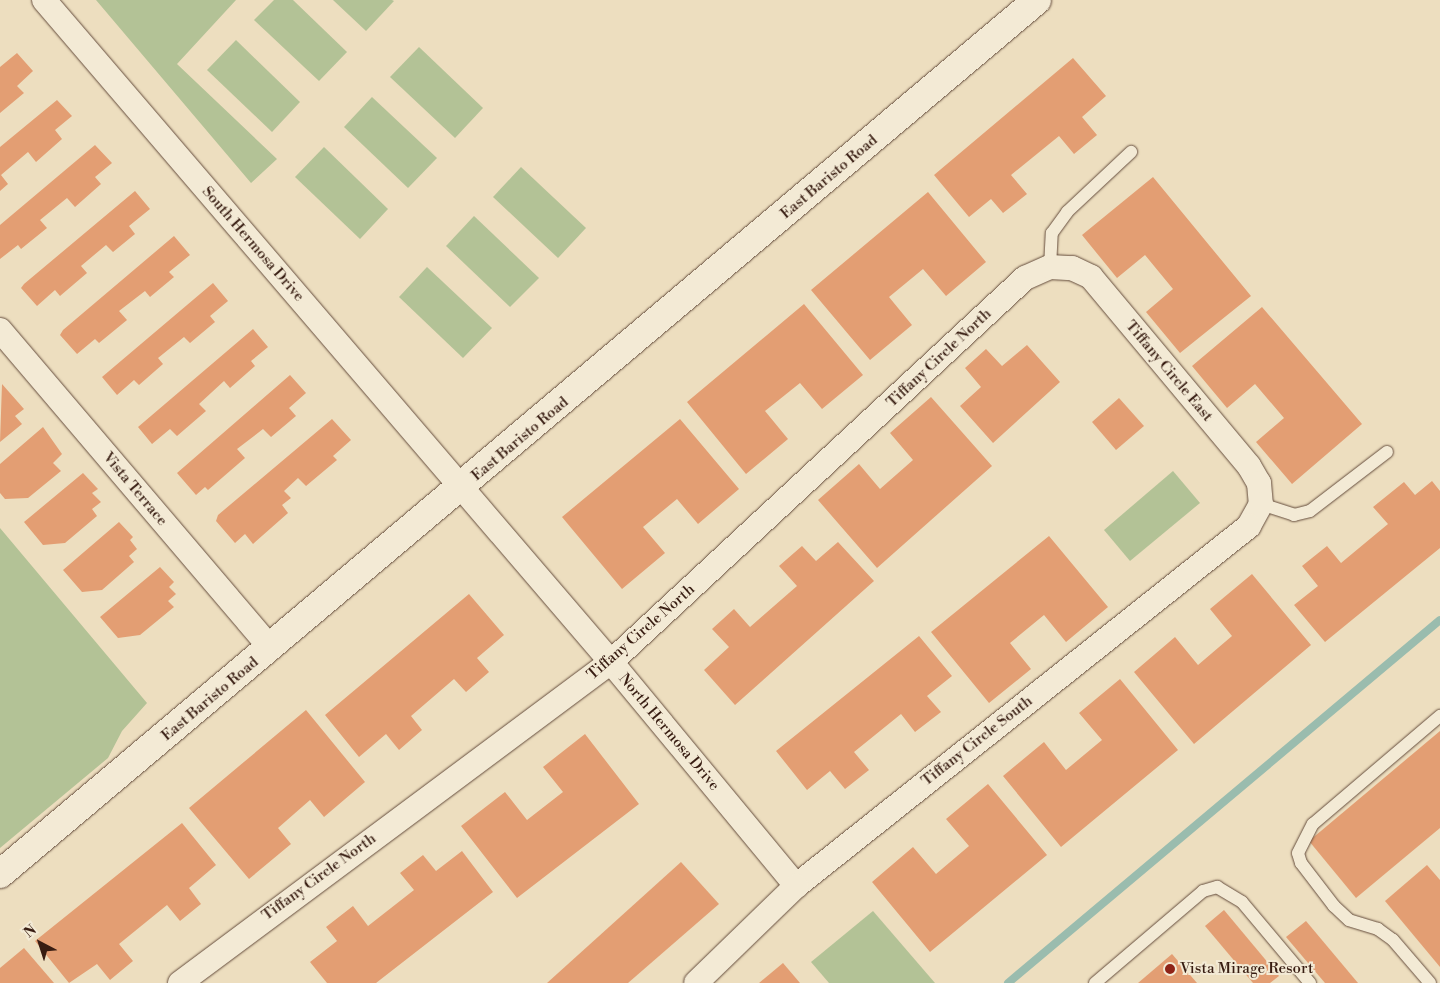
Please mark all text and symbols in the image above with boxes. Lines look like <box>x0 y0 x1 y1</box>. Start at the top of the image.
street label: East Baristo Road <box>777 131 881 223</box>
street label: South Hermosa Drive <box>198 183 308 305</box>
street label: Tiffany Circle North <box>883 305 995 411</box>
street label: Tiffany Circle East <box>1122 317 1216 425</box>
street label: East Baristo Road <box>468 393 572 485</box>
street label: Vista Terrace <box>99 449 171 529</box>
street label: Tiffany Circle North <box>583 580 699 684</box>
street label: East Baristo Road <box>158 653 262 745</box>
street label: North Hermosa Drive <box>615 670 723 794</box>
street label: Tiffany Circle South <box>918 692 1036 790</box>
street label: Tiffany Circle North <box>258 830 380 924</box>
north arrow <box>15 918 65 968</box>
text: N <box>20 921 40 942</box>
place label: Vista Mirage Resort <box>1180 960 1313 978</box>
marker: Vista Mirage Resort <box>1164 963 1176 975</box>

